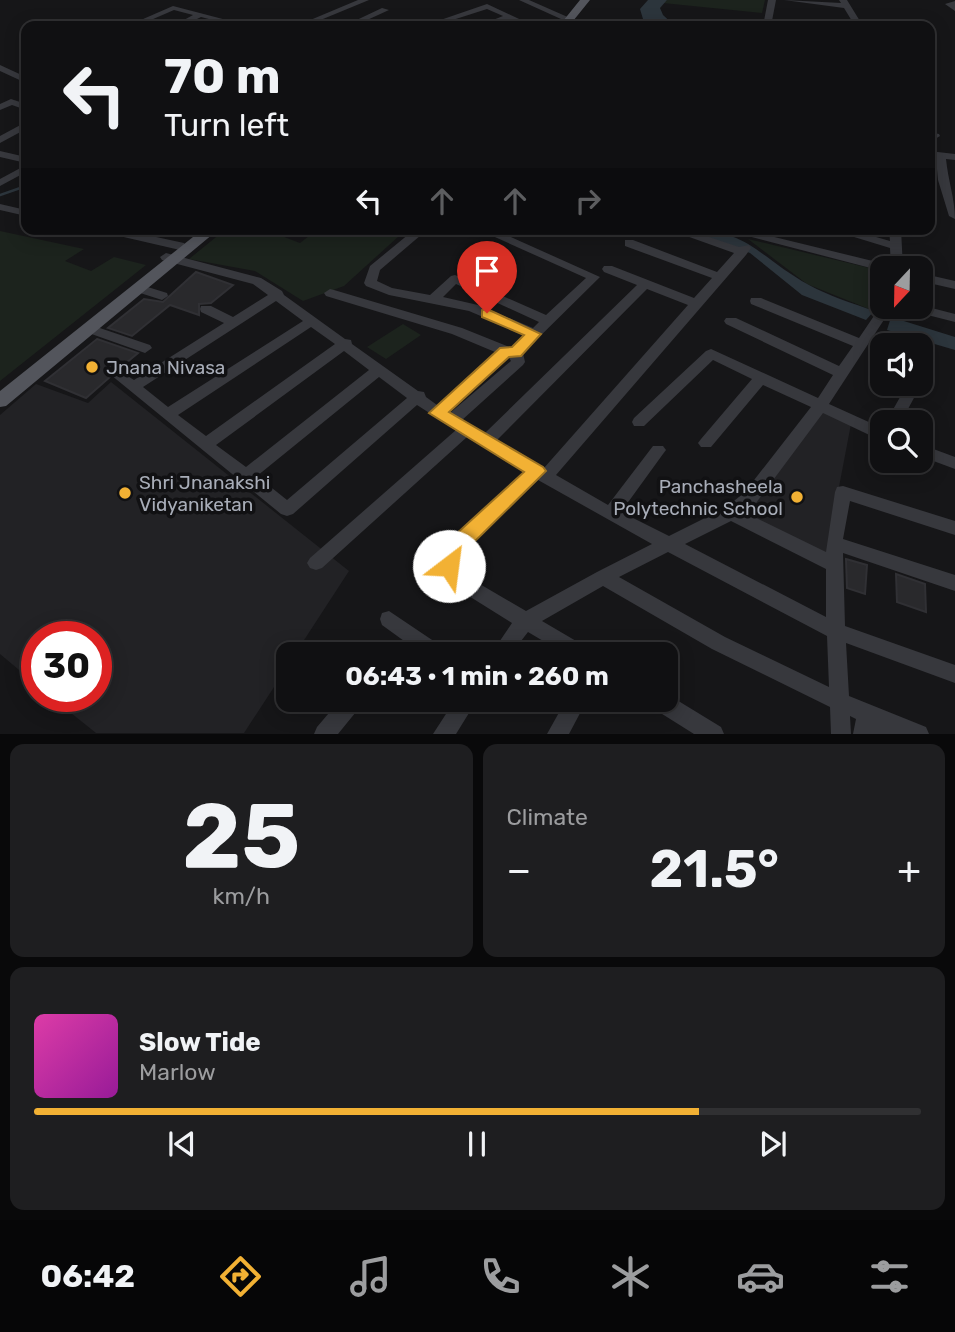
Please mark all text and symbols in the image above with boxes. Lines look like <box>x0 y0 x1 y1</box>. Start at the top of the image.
text: 70 m <box>164 47 281 105</box>
icon: left <box>49 49 140 140</box>
text: Turn left <box>164 106 289 144</box>
icon: left <box>350 182 388 220</box>
icon: ahead <box>423 182 461 220</box>
icon: ahead <box>496 182 534 220</box>
icon: right <box>569 182 607 220</box>
pin <box>457 241 517 313</box>
icon: arrive <box>468 252 506 290</box>
north arrow <box>870 256 933 318</box>
map controls <box>870 256 933 473</box>
button: sound <box>870 333 933 396</box>
place label: Jnana Nivasa <box>106 356 225 379</box>
marker: Jnana Nivasa <box>84 359 100 375</box>
button: search <box>870 410 933 473</box>
place label: Shri Jnanakshi Vidyaniketan <box>139 471 270 516</box>
place label: Panchasheela Polytechnic School <box>613 475 783 520</box>
marker: Shri Jnanakshi Vidyaniketan <box>117 485 133 501</box>
marker: Panchasheela Polytechnic School <box>789 489 805 505</box>
position arrow <box>412 529 486 603</box>
speed limit sign: 30 <box>21 621 112 712</box>
text: 06:43 · 1 min · 260 m <box>345 661 609 692</box>
text: 25 <box>182 782 300 890</box>
text: Climate <box>507 803 588 831</box>
text: 21.5° <box>650 838 779 900</box>
text: − <box>507 847 531 893</box>
text: + <box>897 847 921 893</box>
text: km/h <box>213 882 270 910</box>
text: Slow Tide <box>139 1027 261 1058</box>
text: Marlow <box>139 1058 216 1086</box>
icon: previous <box>163 1125 201 1163</box>
icon: pause <box>458 1125 496 1163</box>
icon: next <box>754 1125 792 1163</box>
icon: directions <box>216 1252 265 1301</box>
icon: music <box>346 1252 395 1301</box>
icon: phone <box>476 1252 525 1301</box>
icon: climate <box>606 1252 655 1301</box>
icon: car <box>736 1252 785 1301</box>
icon: filters <box>865 1252 914 1301</box>
text: 06:42 <box>40 1257 135 1295</box>

